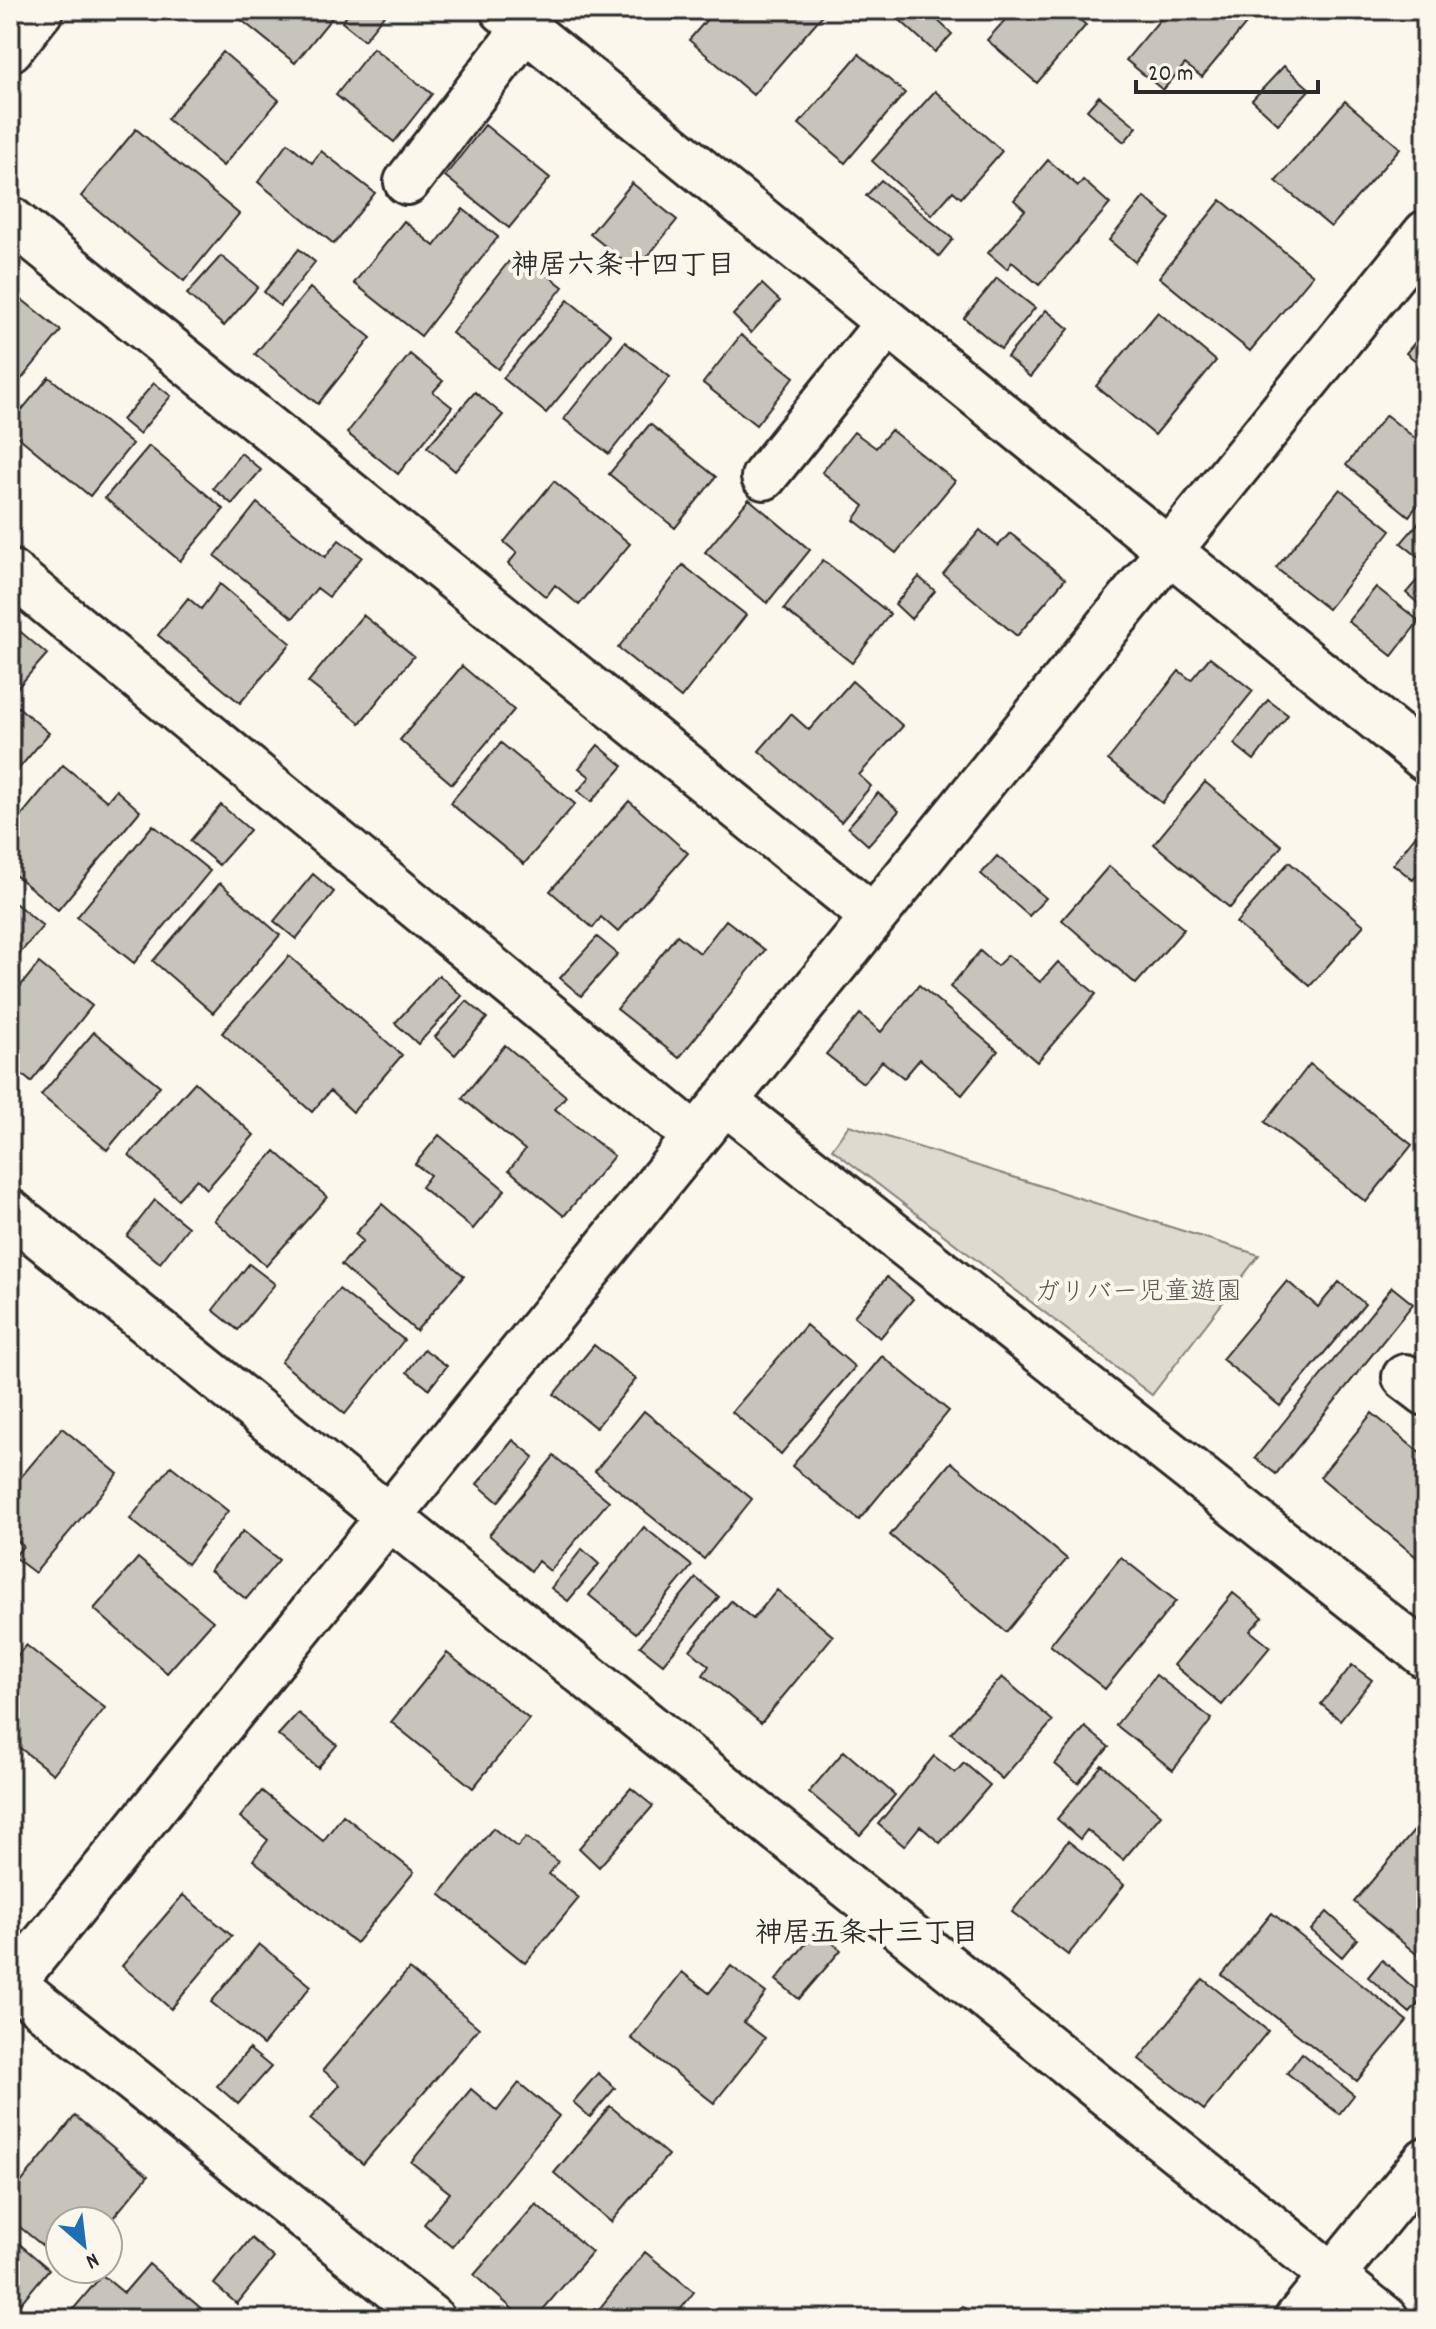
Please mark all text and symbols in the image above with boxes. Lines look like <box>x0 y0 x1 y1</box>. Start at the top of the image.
scale bar <box>1136 44 1318 94</box>
text: 20 m <box>1148 58 1194 92</box>
district label: 神居六条十四丁目 <box>511 248 735 288</box>
park label: ガリバー児童遊園 <box>1034 1275 1242 1312</box>
district label: 神居五条十三丁目 <box>755 1916 979 1956</box>
north arrow <box>44 2205 124 2285</box>
text: N <box>80 2243 104 2276</box>

